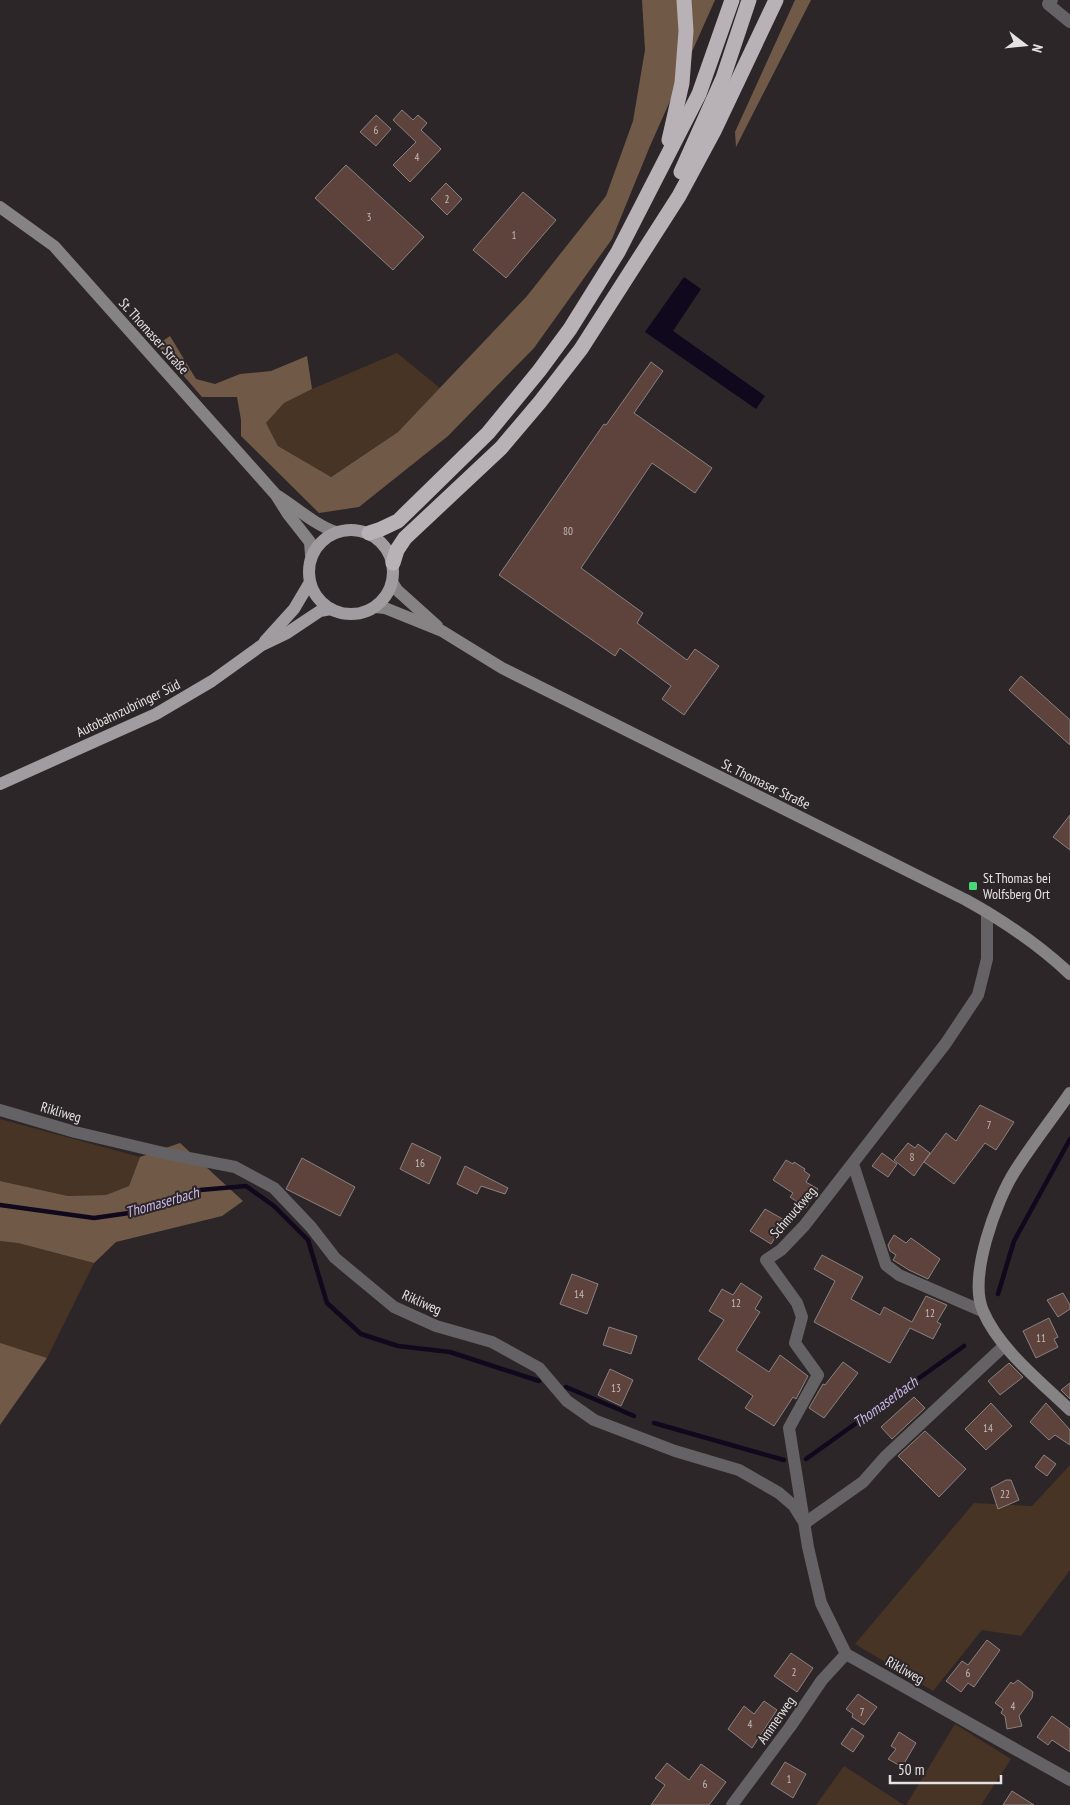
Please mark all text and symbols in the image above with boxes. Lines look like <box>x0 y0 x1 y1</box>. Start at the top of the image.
north arrow <box>1000 20 1050 70</box>
text: N <box>1028 42 1047 55</box>
house number: 6 <box>374 123 379 137</box>
house number: 4 <box>415 150 420 164</box>
house number: 2 <box>445 192 450 206</box>
house number: 3 <box>367 210 372 224</box>
house number: 1 <box>512 228 517 242</box>
street label: St. Thomaser Straße <box>115 294 193 378</box>
house number: 80 <box>563 524 573 538</box>
street label: Autobahnzubringer Süd <box>73 675 183 741</box>
street label: St. Thomaser Straße <box>719 755 813 813</box>
place label: St.Thomas bei Wolfsberg Ort <box>983 869 1051 903</box>
marker: St.Thomas bei Wolfsberg Ort <box>967 880 979 892</box>
street label: Rikliweg <box>39 1098 83 1126</box>
house number: 7 <box>987 1118 992 1132</box>
house number: 8 <box>910 1150 915 1164</box>
house number: 16 <box>415 1156 425 1170</box>
water label: Thomaserbach <box>123 1182 202 1222</box>
street label: Schmuckweg <box>766 1182 820 1242</box>
street label: Rikliweg <box>399 1285 445 1319</box>
house number: 14 <box>574 1287 584 1301</box>
house number: 12 <box>731 1296 741 1310</box>
house number: 12 <box>925 1306 935 1320</box>
house number: 11 <box>1036 1331 1046 1345</box>
water label: Thomaserbach <box>849 1371 922 1432</box>
house number: 13 <box>611 1381 621 1395</box>
house number: 14 <box>983 1421 993 1435</box>
house number: 22 <box>1000 1487 1010 1501</box>
street label: Rikliweg <box>883 1652 927 1688</box>
house number: 2 <box>792 1665 797 1679</box>
house number: 6 <box>966 1666 971 1680</box>
street label: Ammerweg <box>753 1693 799 1747</box>
house number: 4 <box>1011 1699 1016 1713</box>
house number: 7 <box>860 1705 865 1719</box>
house number: 4 <box>748 1717 753 1731</box>
scale bar <box>890 1752 1001 1784</box>
text: 50 m <box>898 1760 924 1779</box>
house number: 1 <box>787 1772 792 1786</box>
house number: 6 <box>703 1777 708 1791</box>

